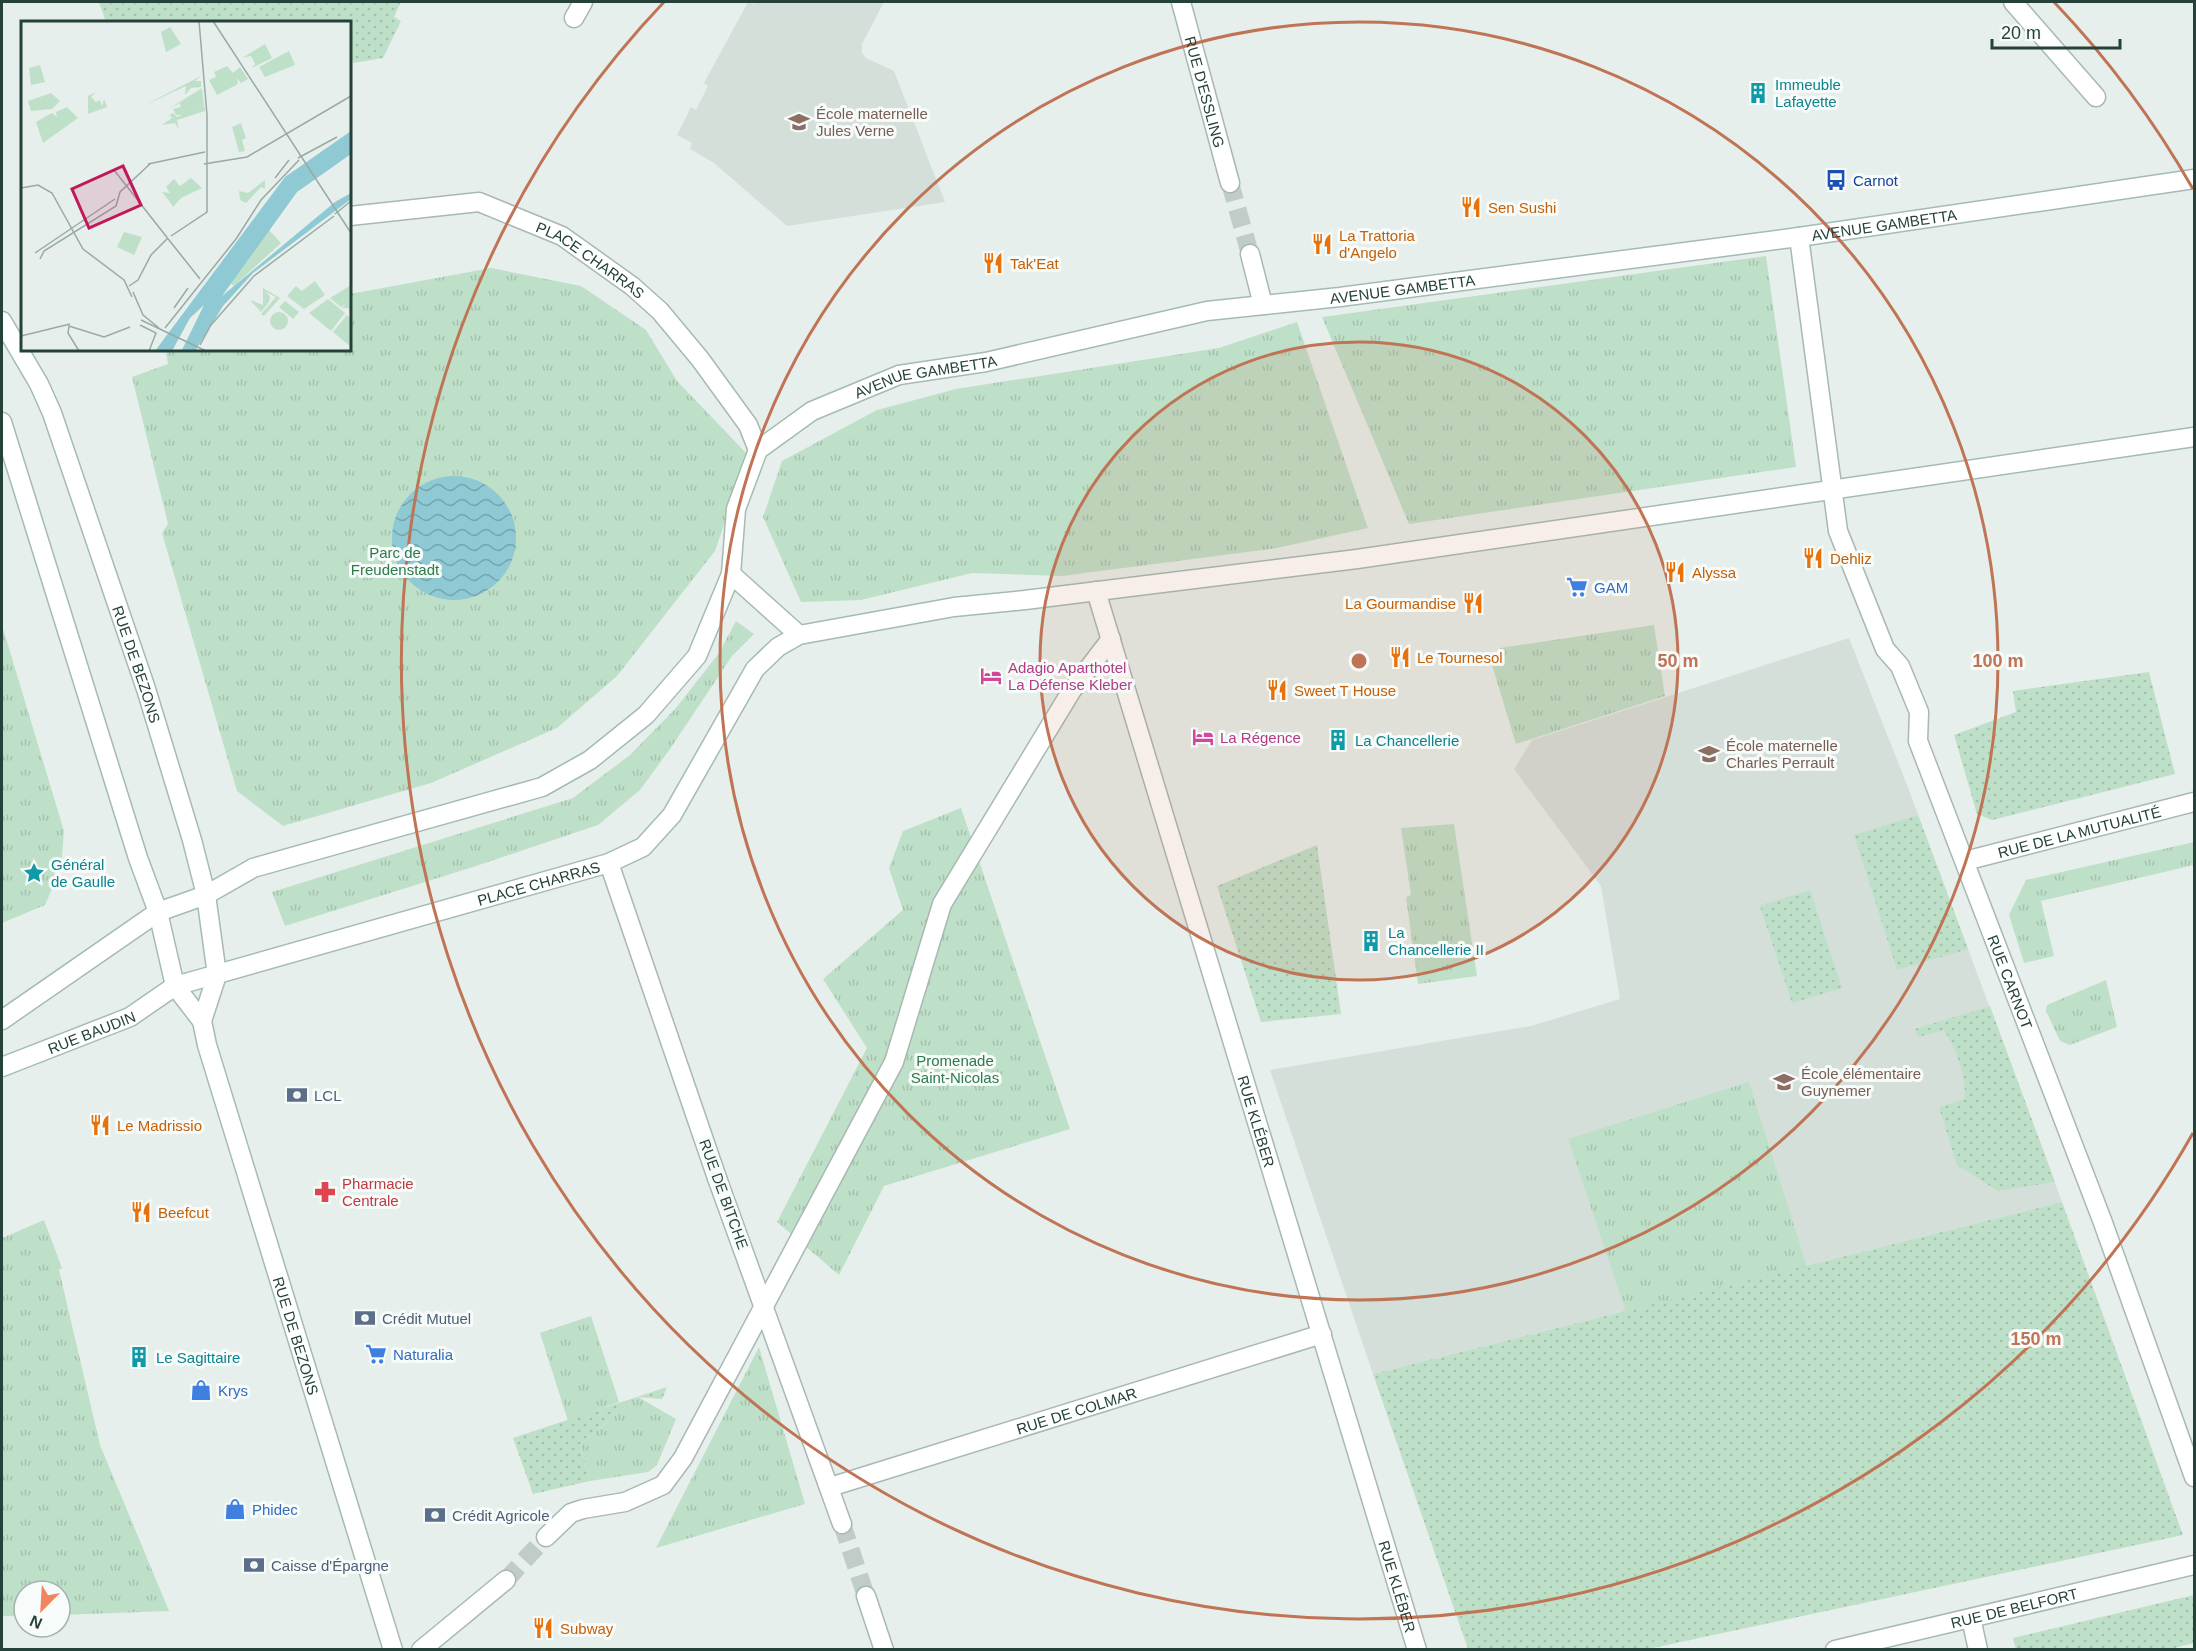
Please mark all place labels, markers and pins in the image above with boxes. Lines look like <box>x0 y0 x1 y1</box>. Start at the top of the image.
place label: Immeuble Lafayette <box>1775 76 1841 110</box>
building icon: Immeuble Lafayette <box>1746 81 1770 105</box>
place label: École maternelle Jules Verne <box>816 105 928 139</box>
school or university icon: École maternelle Jules Verne <box>787 110 811 134</box>
bus stop icon: Carnot <box>1824 168 1848 192</box>
place label: Carnot <box>1853 172 1899 189</box>
restaurant icon: Sen Sushi <box>1459 195 1483 219</box>
place label: Sen Sushi <box>1488 199 1556 216</box>
place label: La Trattoria d'Angelo <box>1339 227 1416 261</box>
restaurant icon: La Trattoria d'Angelo <box>1310 232 1334 256</box>
restaurant icon: Tak'Eat <box>981 251 1005 275</box>
place label: Tak'Eat <box>1010 255 1060 272</box>
restaurant icon: Dehliz <box>1801 546 1825 570</box>
place label: Dehliz <box>1830 550 1872 567</box>
restaurant icon: Alyssa <box>1663 560 1687 584</box>
place label: Alyssa <box>1692 564 1737 581</box>
supermarket icon: GAM <box>1565 575 1589 599</box>
place label: GAM <box>1594 579 1628 596</box>
restaurant icon: La Gourmandise <box>1461 591 1485 615</box>
place label: La Gourmandise <box>1345 595 1456 612</box>
restaurant icon: Le Tournesol <box>1388 645 1412 669</box>
place label: Le Tournesol <box>1417 649 1503 666</box>
centre of rings <box>1349 651 1369 671</box>
place label: Adagio Aparthotel La Défense Kleber <box>1008 659 1132 693</box>
hotel icon: Adagio Aparthotel La Défense Kleber <box>979 664 1003 688</box>
restaurant icon: Sweet T House <box>1265 678 1289 702</box>
place label: Sweet T House <box>1294 682 1396 699</box>
hotel icon: La Régence <box>1191 725 1215 749</box>
building icon: La Chancellerie <box>1326 728 1350 752</box>
place label: La Régence <box>1220 729 1301 746</box>
place label: La Chancellerie <box>1355 732 1459 749</box>
place label: École maternelle Charles Perrault <box>1726 737 1838 771</box>
school or university icon: École maternelle Charles Perrault <box>1697 742 1721 766</box>
place label: Général de Gaulle <box>51 856 115 890</box>
place icon: Général de Gaulle <box>22 861 46 885</box>
place label: La Chancellerie II <box>1388 924 1484 958</box>
building icon: La Chancellerie II <box>1359 929 1383 953</box>
place label: École élémentaire Guynemer <box>1801 1065 1921 1099</box>
school or university icon: École élémentaire Guynemer <box>1772 1070 1796 1094</box>
bank icon: LCL <box>285 1083 309 1107</box>
place label: LCL <box>314 1087 342 1104</box>
restaurant icon: Le Madrissio <box>88 1113 112 1137</box>
place label: Le Madrissio <box>117 1117 202 1134</box>
place label: Pharmacie Centrale <box>342 1175 414 1209</box>
pharmacy icon: Pharmacie Centrale <box>313 1180 337 1204</box>
restaurant icon: Beefcut <box>129 1200 153 1224</box>
place label: Beefcut <box>158 1204 210 1221</box>
bank icon: Crédit Mutuel <box>353 1306 377 1330</box>
place label: Crédit Mutuel <box>382 1310 471 1327</box>
supermarket icon: Naturalia <box>364 1342 388 1366</box>
building icon: Le Sagittaire <box>127 1345 151 1369</box>
place label: Naturalia <box>393 1346 454 1363</box>
place label: Le Sagittaire <box>156 1349 240 1366</box>
shop icon: Krys <box>189 1378 213 1402</box>
place label: Krys <box>218 1382 248 1399</box>
shop icon: Phidec <box>223 1497 247 1521</box>
place label: Phidec <box>252 1501 298 1518</box>
bank icon: Crédit Agricole <box>423 1503 447 1527</box>
place label: Crédit Agricole <box>452 1507 550 1524</box>
bank icon: Caisse d'Épargne <box>242 1553 266 1577</box>
place label: Caisse d'Épargne <box>271 1557 389 1574</box>
restaurant icon: Subway <box>531 1616 555 1640</box>
place label: Subway <box>560 1620 614 1637</box>

